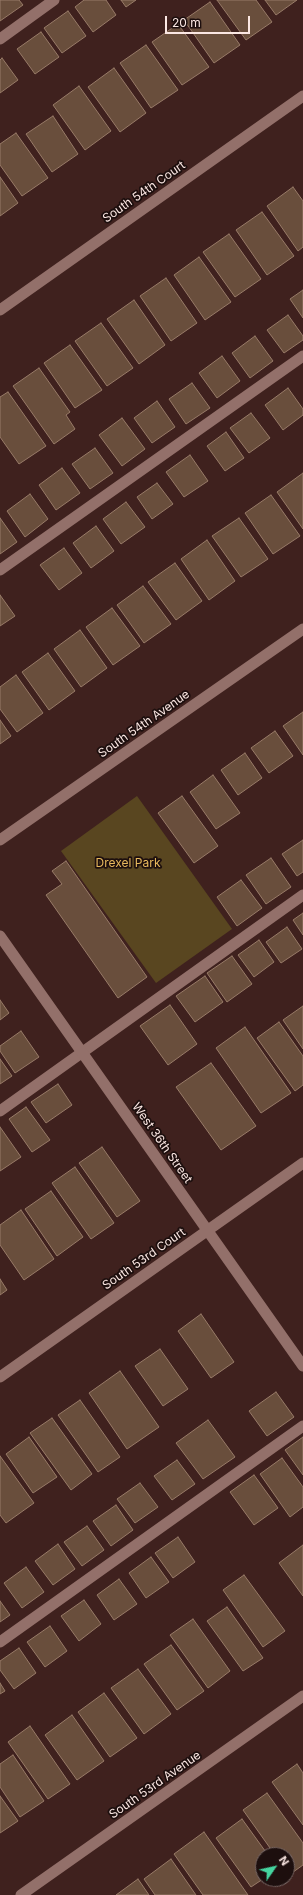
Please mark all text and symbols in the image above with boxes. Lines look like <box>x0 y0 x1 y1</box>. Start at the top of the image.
scale bar <box>167 8 252 34</box>
text: 20 m <box>172 15 201 30</box>
street label: South 54th Court <box>100 158 188 226</box>
street label: South 54th Avenue <box>96 687 192 761</box>
park label: Drexel Park <box>96 856 160 870</box>
street label: West 36th Street <box>129 1100 195 1186</box>
street label: South 53rd Court <box>100 1225 188 1293</box>
street label: South 53rd Avenue <box>107 1748 203 1822</box>
north arrow <box>255 1847 295 1887</box>
text: N <box>276 1853 292 1868</box>

